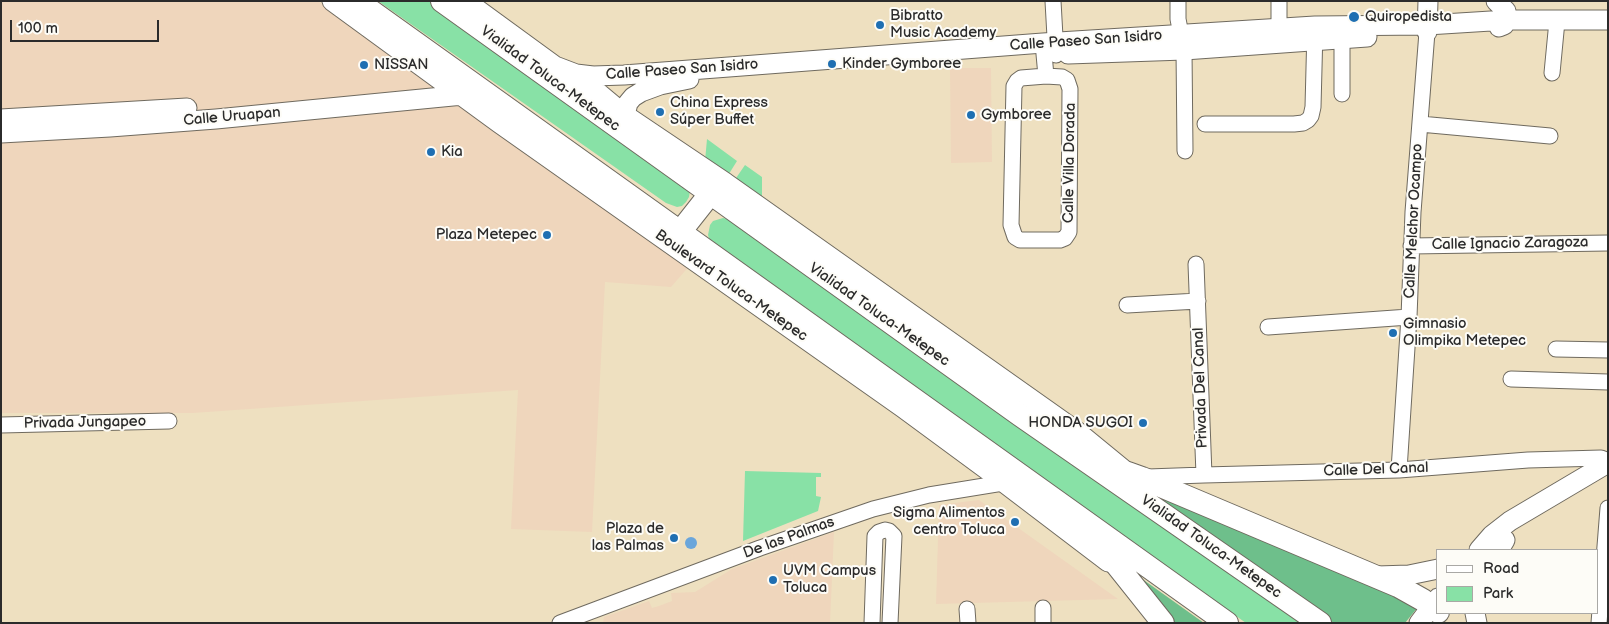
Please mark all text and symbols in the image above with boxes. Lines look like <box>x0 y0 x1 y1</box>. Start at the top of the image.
place label: Bibratto Music Academy <box>890 7 996 42</box>
place label: Quiropedista <box>1365 8 1452 26</box>
scale bar <box>12 10 161 42</box>
marker: Quiropedista <box>1347 10 1361 24</box>
text: 100 m <box>18 19 58 38</box>
marker: Bibratto Music Academy <box>874 19 886 31</box>
street label: Vialidad Toluca-Metepec <box>477 22 623 136</box>
street label: Calle Paseo San Isidro <box>1009 27 1163 55</box>
place label: Kinder Gymboree <box>842 55 961 73</box>
place label: NISSAN <box>374 56 429 74</box>
street label: Calle Paseo San Isidro <box>605 56 759 84</box>
marker: Kinder Gymboree <box>826 58 838 70</box>
marker: NISSAN <box>358 59 370 71</box>
place label: China Express Súper Buffet <box>670 94 768 129</box>
street label: Calle Villa Dorada <box>1060 103 1080 223</box>
street label: Calle Uruapan <box>183 104 281 130</box>
marker: China Express Súper Buffet <box>654 106 666 118</box>
place label: Gymboree <box>981 106 1051 124</box>
marker: Gymboree <box>965 109 977 121</box>
place label: Kia <box>441 143 463 161</box>
street label: Calle Melchor Ocampo <box>1401 143 1427 299</box>
marker: Kia <box>425 146 437 158</box>
place label: Plaza Metepec <box>436 226 537 244</box>
street label: Boulevard Toluca-Metepec <box>651 226 811 346</box>
marker: Plaza Metepec <box>541 229 553 241</box>
street label: Calle Ignacio Zaragoza <box>1431 234 1589 254</box>
street label: Vialidad Toluca-Metepec <box>805 259 953 371</box>
place label: Gimnasio Olimpika Metepec <box>1403 315 1526 350</box>
street label: Privada Del Canal <box>1190 327 1212 449</box>
marker: Gimnasio Olimpika Metepec <box>1387 327 1399 339</box>
street label: Privada Jungapeo <box>24 413 146 433</box>
place label: HONDA SUGOI <box>1028 414 1133 432</box>
marker: HONDA SUGOI <box>1137 417 1149 429</box>
street label: Calle Del Canal <box>1323 459 1429 481</box>
street label: Vialidad Toluca-Metepec <box>1137 491 1285 603</box>
place label: Sigma Alimentos centro Toluca <box>893 504 1005 539</box>
street label: De las Palmas <box>741 513 837 563</box>
marker: Sigma Alimentos centro Toluca <box>1009 516 1021 528</box>
place label: Plaza de las Palmas <box>592 520 664 555</box>
marker: Plaza de las Palmas <box>668 532 680 544</box>
legend <box>1436 549 1599 614</box>
text: Road <box>1483 559 1519 578</box>
place label: UVM Campus Toluca <box>783 562 876 597</box>
marker: UVM Campus Toluca <box>767 574 779 586</box>
text: Park <box>1483 584 1513 603</box>

